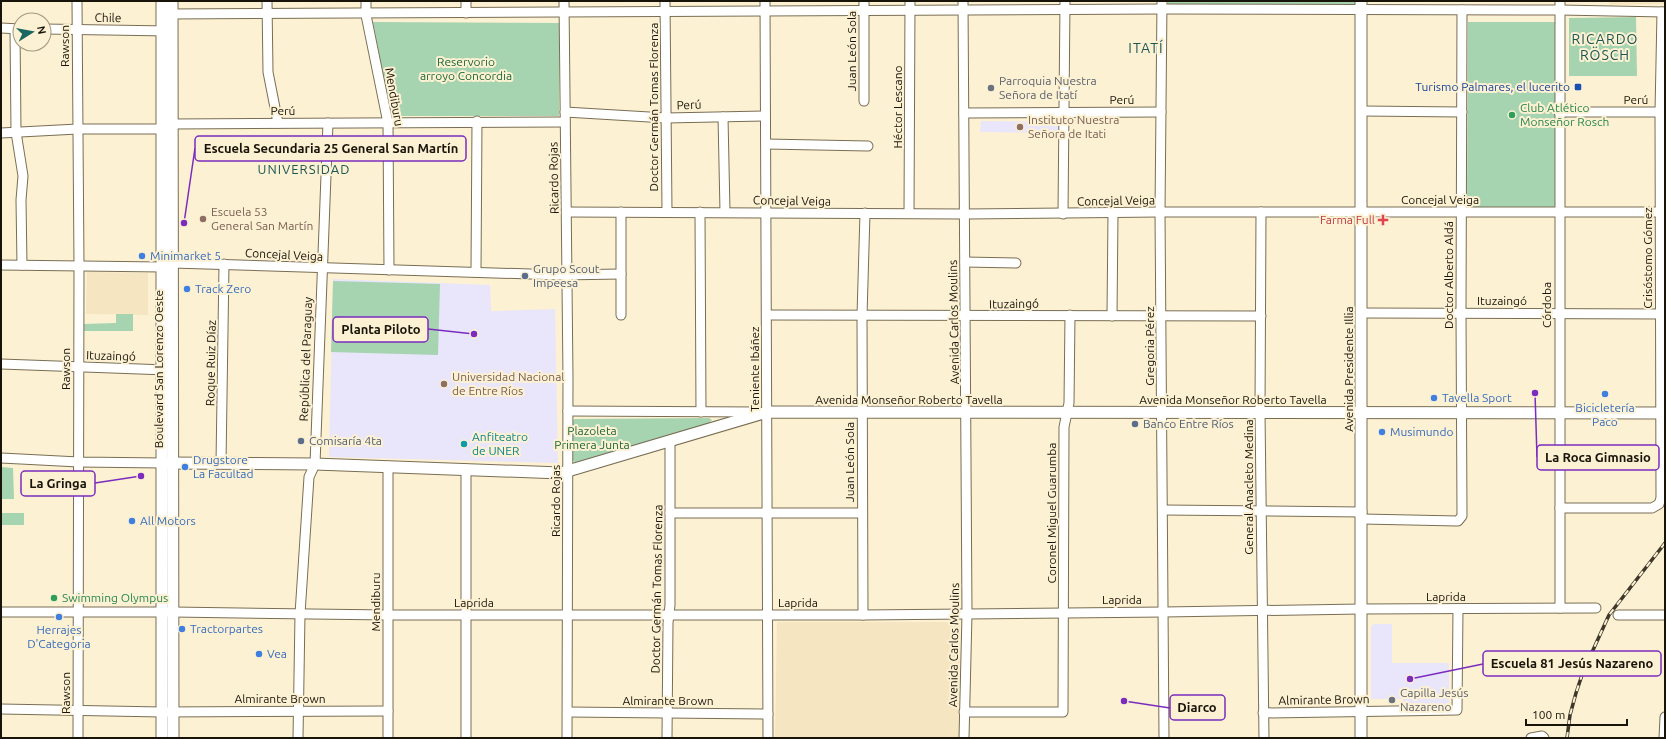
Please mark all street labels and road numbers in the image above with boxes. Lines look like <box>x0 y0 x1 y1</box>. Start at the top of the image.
street label: Chile <box>94 11 122 24</box>
street label: Juan León Sola <box>845 11 858 91</box>
street label: Doctor Germán Tomas Florenza <box>647 22 660 192</box>
street label: Rawson <box>58 25 71 67</box>
street label: Héctor Lescano <box>891 65 904 149</box>
street label: Mendiburu <box>383 67 406 127</box>
street label: Perú <box>1110 93 1134 106</box>
street label: Perú <box>1624 93 1648 106</box>
street label: Perú <box>676 98 702 111</box>
street label: Perú <box>271 104 295 117</box>
street label: Ricardo Rojas <box>546 142 561 214</box>
street label: Concejal Veiga <box>753 193 831 208</box>
street label: Concejal Veiga <box>1077 193 1155 208</box>
street label: Concejal Veiga <box>1401 193 1479 206</box>
street label: Crisóstomo Gómez <box>1641 207 1654 309</box>
street label: Doctor Alberto Aldá <box>1442 221 1455 329</box>
street label: Concejal Veiga <box>245 246 323 263</box>
street label: Avenida Carlos Moulins <box>946 260 961 384</box>
street label: Córdoba <box>1540 282 1553 328</box>
street label: Boulevard San Lorenzo Oeste <box>152 290 165 448</box>
street label: Ituzaingó <box>1477 294 1527 307</box>
street label: República del Paraguay <box>297 296 314 422</box>
street label: Ituzaingó <box>989 297 1039 310</box>
street label: Gregoria Pérez <box>1143 306 1156 386</box>
street label: Avenida Presidente Illia <box>1342 306 1355 432</box>
street label: Roque Ruiz Díaz <box>203 319 218 406</box>
street label: Teniente Ibáñez <box>748 326 761 412</box>
street label: Rawson <box>59 348 72 390</box>
street label: Ituzaingó <box>86 348 136 363</box>
street label: Avenida Monseñor Roberto Tavella <box>815 393 1003 406</box>
street label: Avenida Monseñor Roberto Tavella <box>1139 393 1327 406</box>
street label: General Anacleto Medina <box>1242 419 1255 555</box>
street label: Juan León Sola <box>843 422 856 502</box>
street label: Coronel Miguel Guarumba <box>1045 443 1058 583</box>
street label: Ricardo Rojas <box>549 465 562 537</box>
street label: Doctor Germán Tomas Florenza <box>649 504 664 674</box>
street label: Mendiburu <box>369 572 382 632</box>
street label: Avenida Carlos Moulins <box>946 583 961 707</box>
street label: Laprida <box>1426 590 1466 603</box>
street label: Laprida <box>1102 593 1142 606</box>
street label: Laprida <box>454 596 494 609</box>
street label: Laprida <box>778 596 818 609</box>
street label: Rawson <box>59 672 72 714</box>
street label: Almirante Brown <box>234 692 326 705</box>
street label: Almirante Brown <box>1278 692 1370 707</box>
street label: Almirante Brown <box>622 694 714 707</box>

